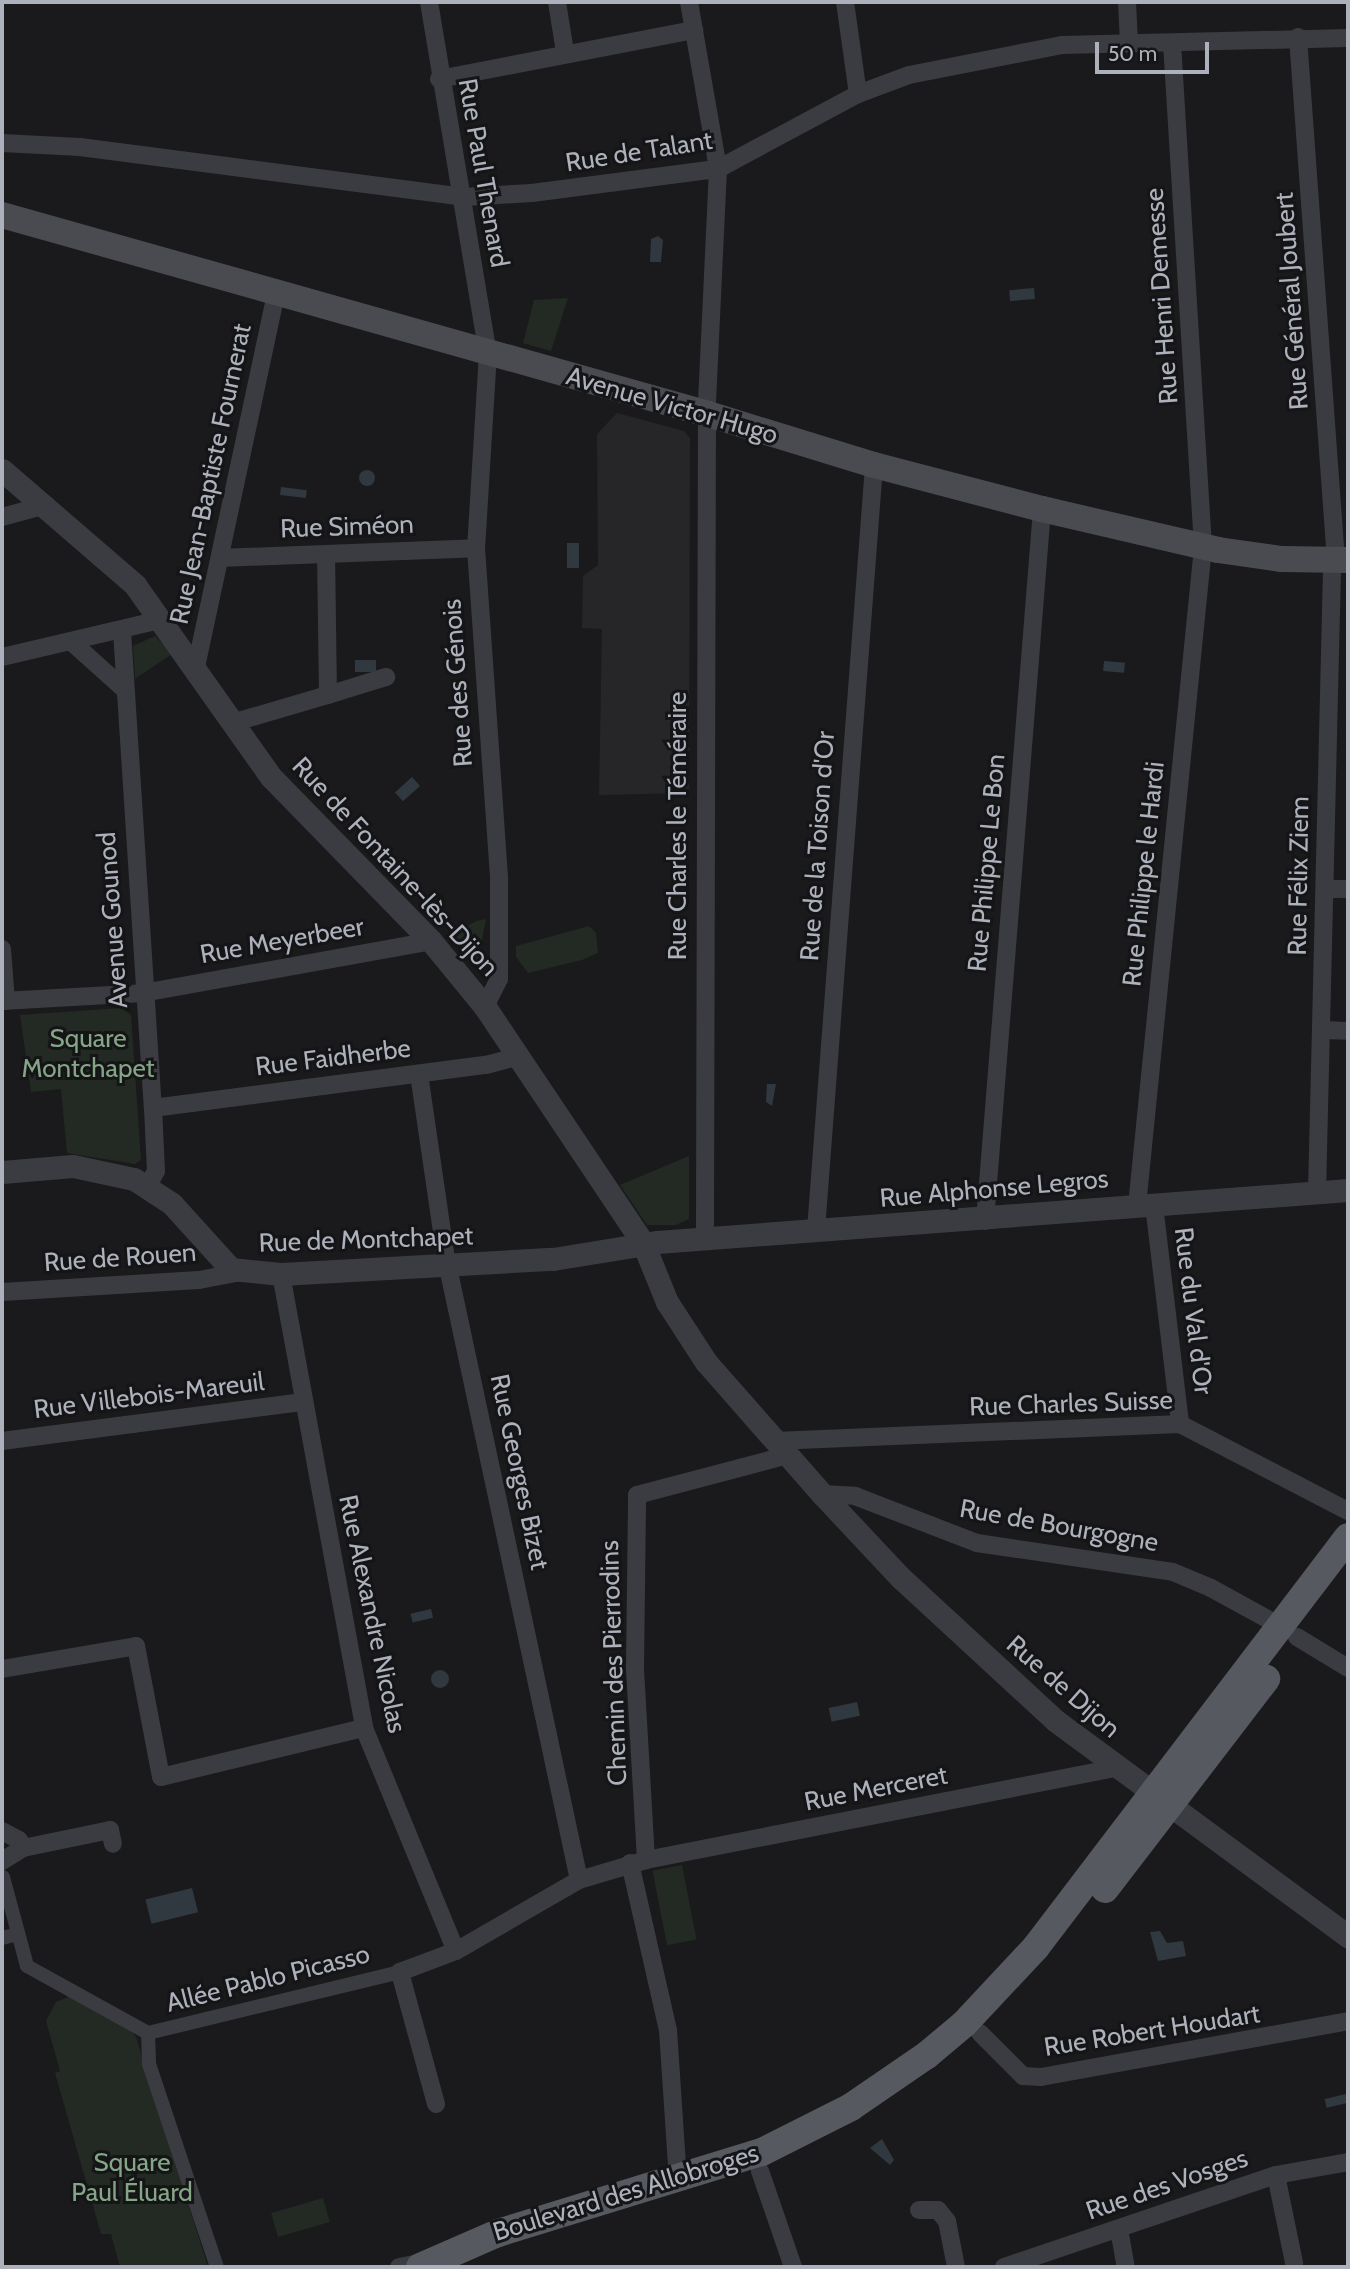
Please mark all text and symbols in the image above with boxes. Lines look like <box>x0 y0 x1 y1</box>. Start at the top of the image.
scale bar <box>1098 28 1212 72</box>
text: 50 m <box>1108 41 1157 66</box>
street label: Rue Paul Thenard <box>451 76 515 270</box>
street label: Rue de Talant <box>563 125 715 179</box>
street label: Rue Henri Demesse <box>1139 187 1185 405</box>
street label: Rue Général Joubert <box>1269 191 1315 411</box>
street label: Rue Jean-Baptiste Fournerat <box>164 321 258 627</box>
street label: Avenue Victor Hugo <box>563 361 781 451</box>
street label: Rue Siméon <box>280 509 414 545</box>
street label: Rue des Génois <box>437 598 479 768</box>
street label: Rue Charles le Téméraire <box>662 692 694 960</box>
street label: Rue de la Toison d'Or <box>794 730 842 962</box>
street label: Rue de Fontaine-lès-Dijon <box>285 751 505 983</box>
street label: Rue Philippe Le Bon <box>962 753 1012 973</box>
street label: Rue Philippe le Hardi <box>1117 760 1171 988</box>
street label: Rue Félix Ziem <box>1282 796 1316 956</box>
street label: Avenue Gounod <box>91 831 135 1009</box>
street label: Rue Meyerbeer <box>198 911 366 971</box>
park label: Square Montchapet <box>21 1023 155 1084</box>
street label: Rue Faidherbe <box>254 1033 412 1083</box>
street label: Rue Alphonse Legros <box>878 1163 1110 1215</box>
street label: Rue de Montchapet <box>258 1221 474 1259</box>
street label: Rue du Val d'Or <box>1167 1226 1219 1396</box>
street label: Rue de Rouen <box>43 1237 197 1279</box>
street label: Rue Villebois-Mareuil <box>32 1366 266 1426</box>
street label: Rue Georges Bizet <box>483 1371 555 1573</box>
street label: Rue Charles Suisse <box>969 1385 1173 1423</box>
street label: Rue Alexandre Nicolas <box>332 1492 412 1736</box>
street label: Rue de Bourgogne <box>957 1493 1161 1559</box>
street label: Chemin des Pierrodins <box>594 1540 634 1786</box>
street label: Rue de Dijon <box>1000 1629 1126 1745</box>
street label: Rue Merceret <box>802 1760 950 1818</box>
street label: Allée Pablo Picasso <box>163 1939 373 2019</box>
street label: Rue Robert Houdart <box>1042 1999 1262 2063</box>
street label: Boulevard des Allobroges <box>489 2138 763 2248</box>
street label: Rue des Vosges <box>1082 2143 1252 2227</box>
park label: Square Paul Éluard <box>71 2147 193 2208</box>

